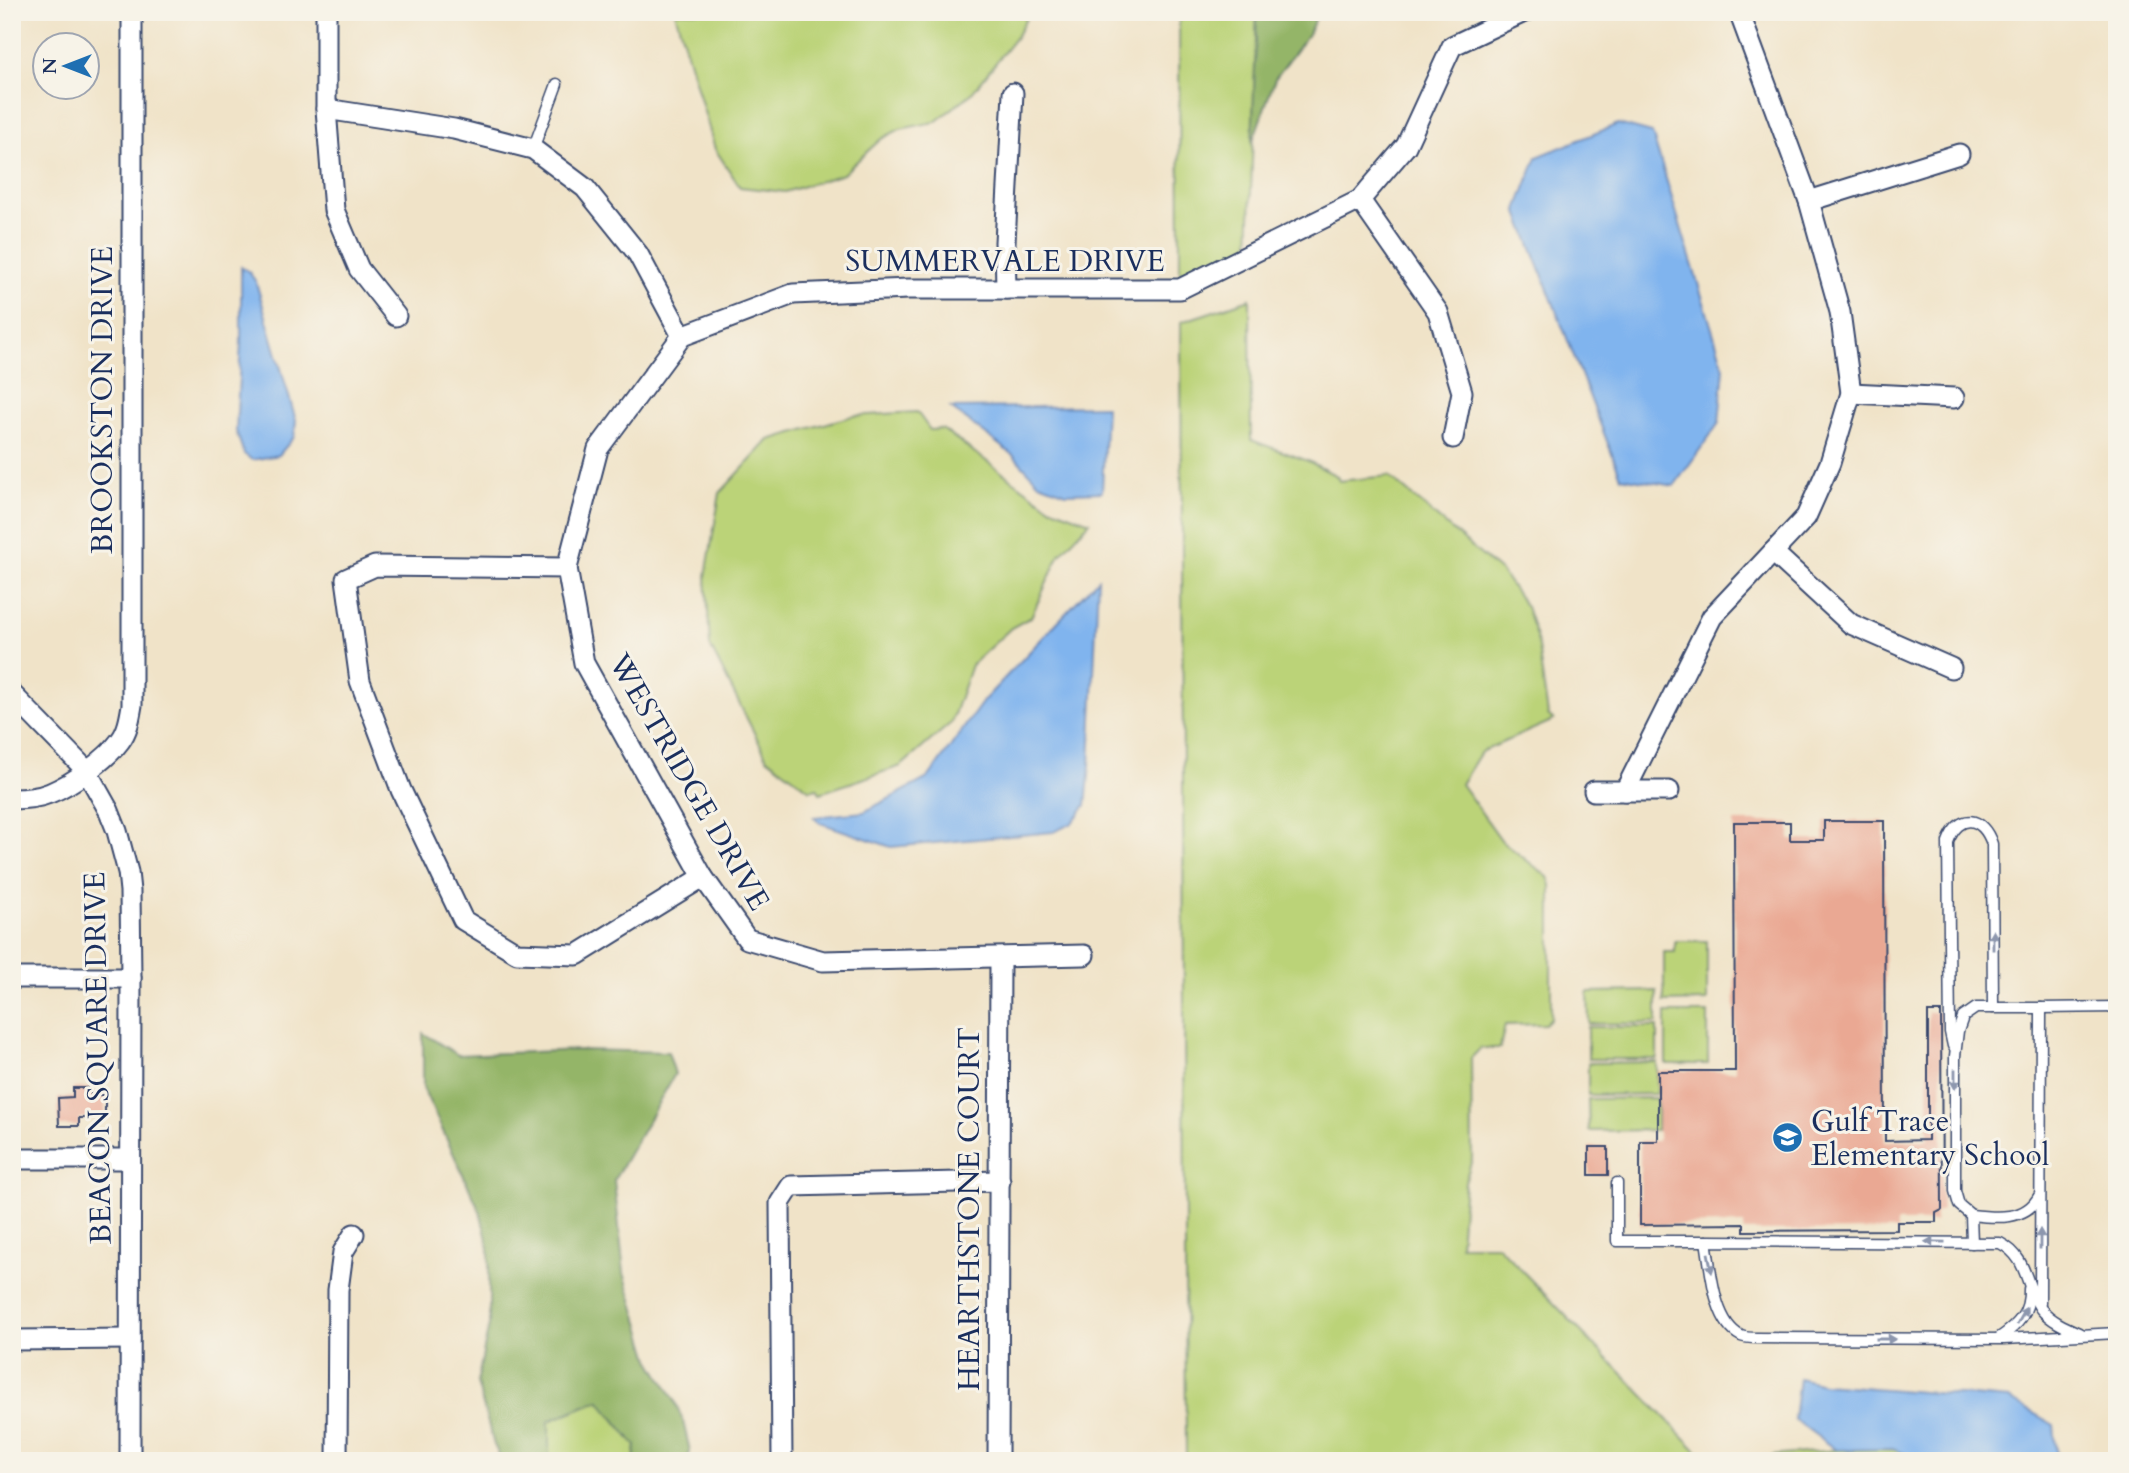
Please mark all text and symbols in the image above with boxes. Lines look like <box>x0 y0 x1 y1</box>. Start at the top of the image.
north arrow <box>32 32 102 102</box>
text: N <box>37 57 63 74</box>
street label: SUMMERVALE DRIVE <box>845 241 1165 282</box>
street label: BROOKSTON DRIVE <box>82 246 123 554</box>
street label: WESTRIDGE DRIVE <box>598 645 779 918</box>
street label: BEACON SQUARE DRIVE <box>74 871 122 1245</box>
one-way arrow <box>1987 929 1999 951</box>
street label: HEARTHSTONE COURT <box>949 1027 990 1391</box>
one-way arrow <box>1949 1069 1961 1091</box>
place label: Gulf Trace Elementary School <box>1811 1101 2050 1176</box>
school or university icon: Gulf Trace Elementary School <box>1771 1121 1805 1155</box>
one-way arrow <box>2034 1227 2046 1249</box>
one-way arrow <box>1924 1236 1946 1248</box>
one-way arrow <box>1705 1252 1716 1274</box>
one-way arrow <box>2016 1307 2028 1326</box>
one-way arrow <box>1875 1333 1897 1345</box>

